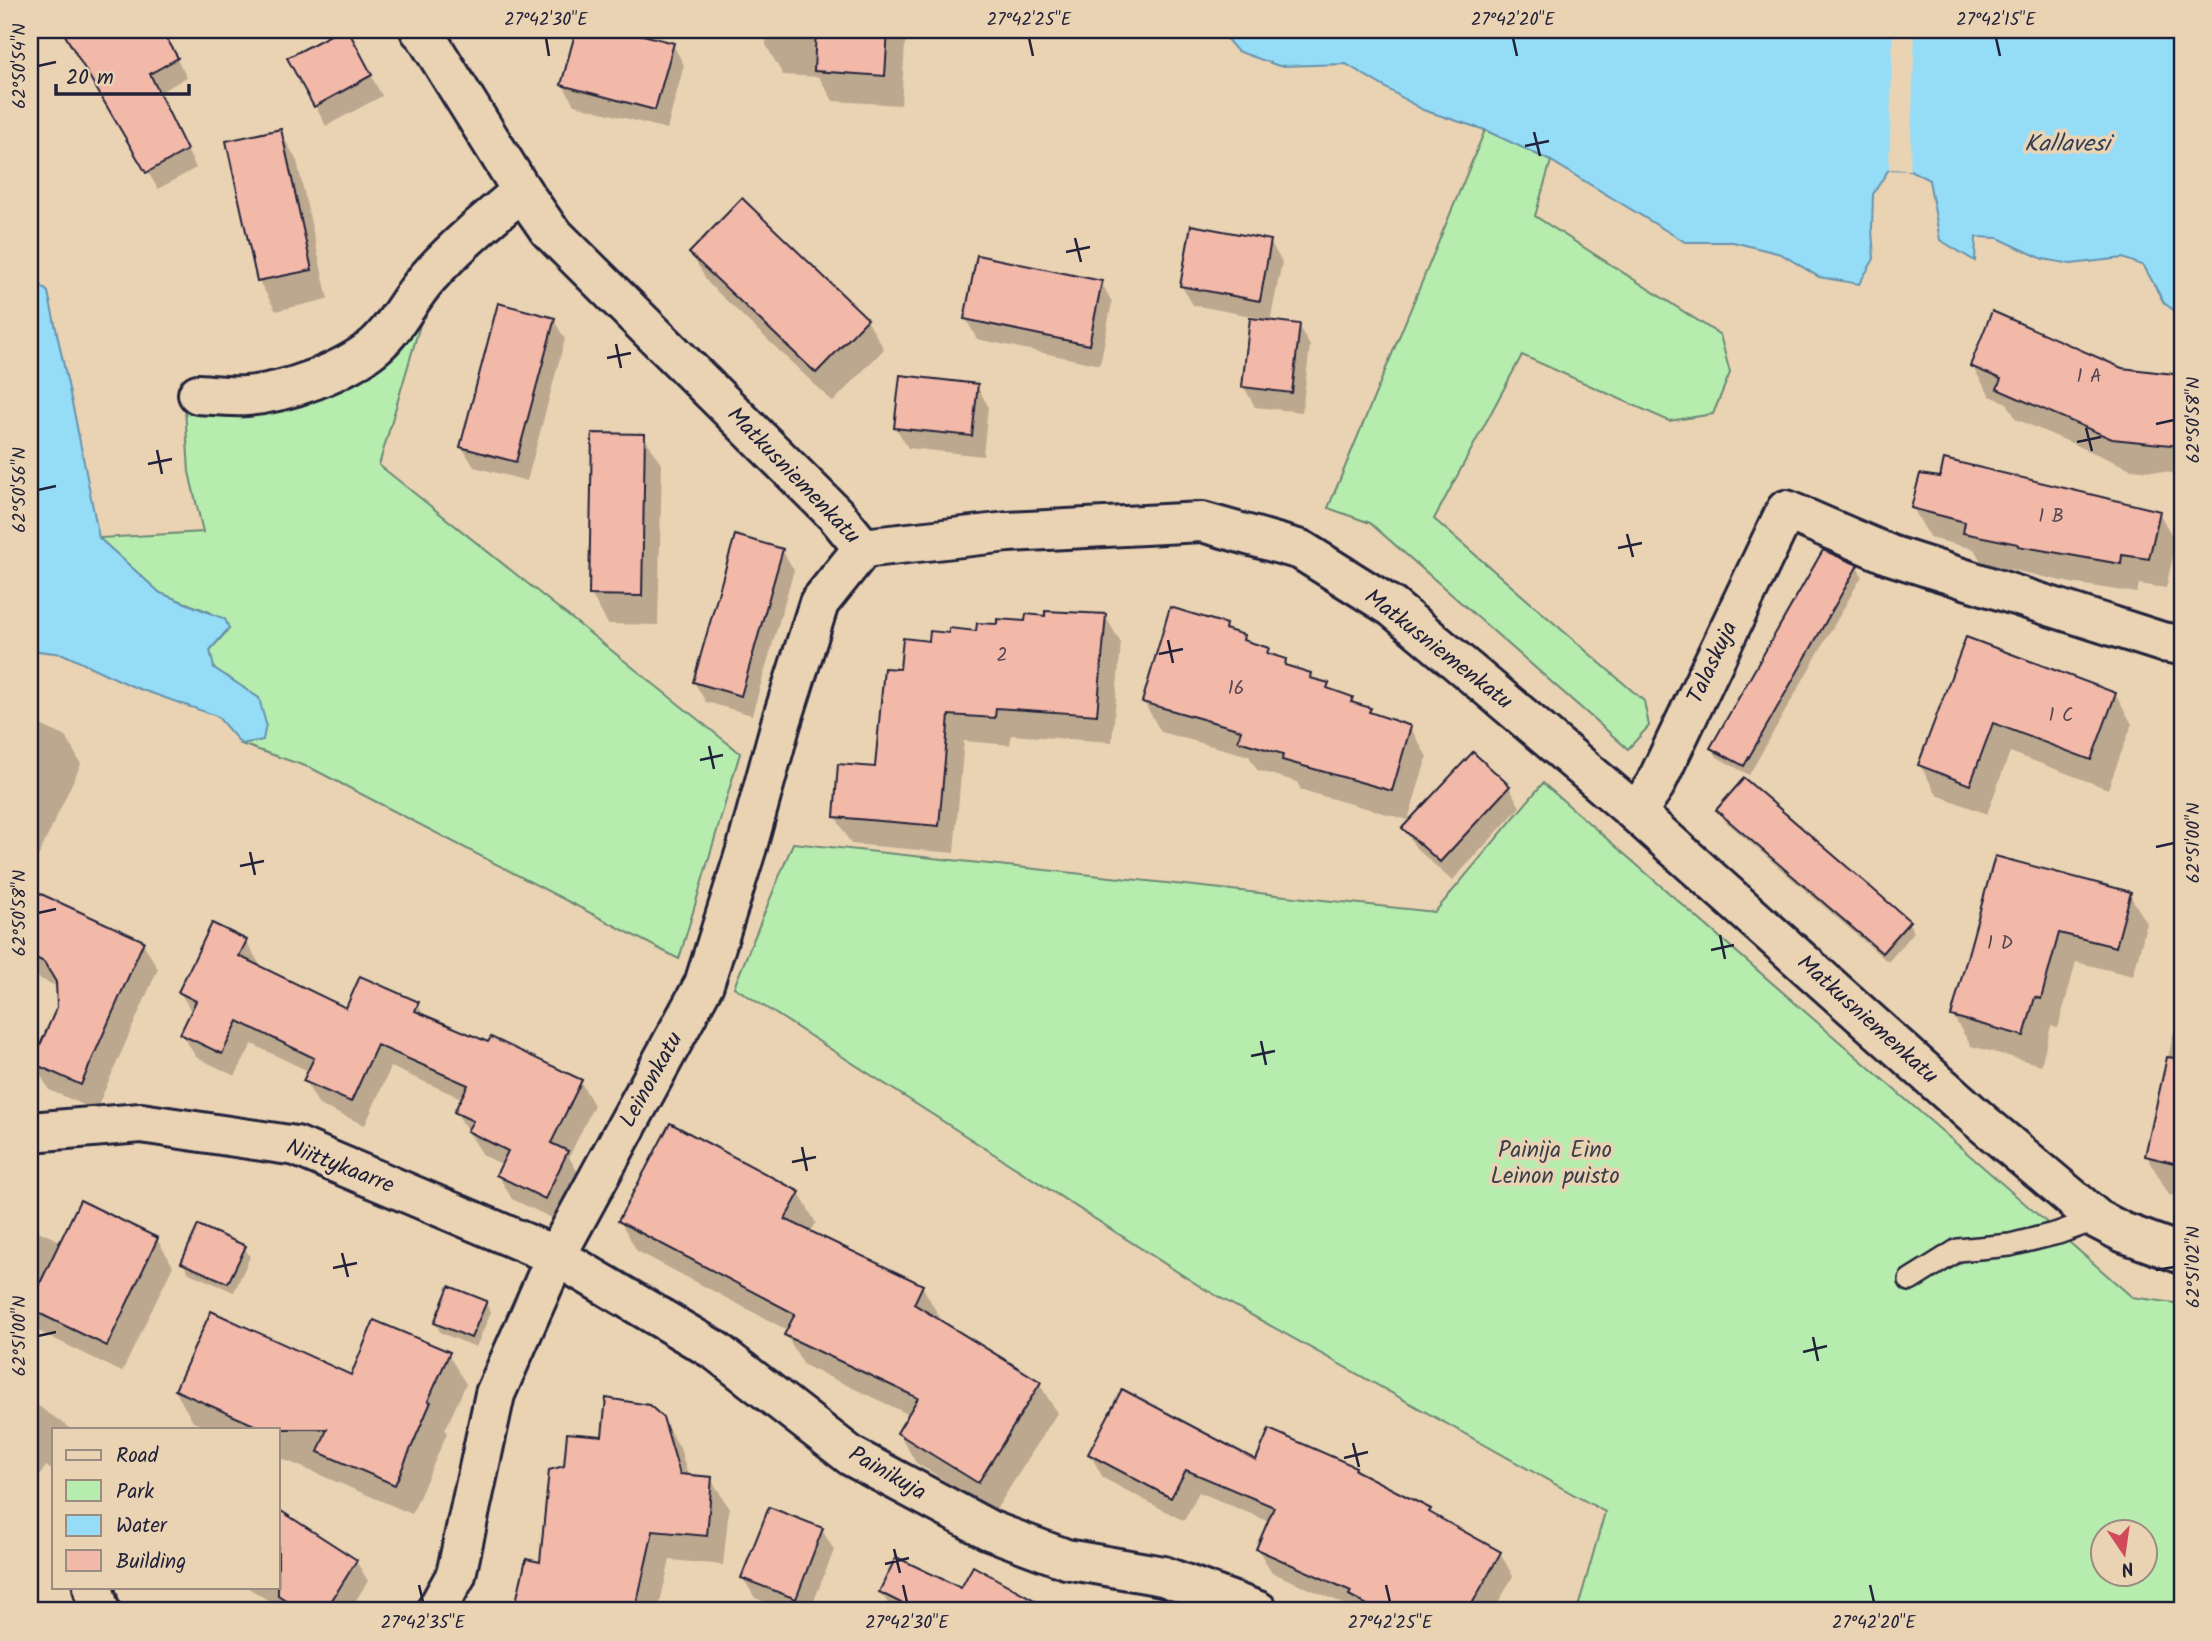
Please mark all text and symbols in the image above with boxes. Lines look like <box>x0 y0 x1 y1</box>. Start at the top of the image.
text: 27°42'30"E <box>504 6 588 35</box>
text: 27°42'25"E <box>987 6 1072 35</box>
text: 27°42'20"E <box>1471 6 1555 35</box>
text: 27°42'15"E <box>1956 6 2036 35</box>
text: 62°50'54"N <box>6 23 35 109</box>
scale bar <box>56 52 189 96</box>
text: 20 m <box>66 62 114 95</box>
water label: Kallavesi <box>2024 125 2115 164</box>
house number: 1 A <box>2076 362 2102 392</box>
text: 62°50'58"N <box>2180 377 2209 463</box>
street label: Matkusniemenkatu <box>718 399 868 553</box>
text: 62°50'56"N <box>6 447 35 533</box>
house number: 1 B <box>2038 502 2064 532</box>
street label: Matkusniemenkatu <box>1356 580 1520 720</box>
street label: Talaskuja <box>1678 616 1748 710</box>
house number: 2 <box>996 641 1008 671</box>
house number: 16 <box>1228 674 1244 704</box>
house number: 1 C <box>2049 701 2073 731</box>
text: 62°51'00"N <box>2180 803 2209 883</box>
text: 62°50'58"N <box>6 870 35 956</box>
house number: 1 D <box>1987 929 2013 959</box>
street label: Matkusniemenkatu <box>1788 946 1946 1094</box>
street label: Leinonkatu <box>611 1025 693 1135</box>
street label: Niittykaarre <box>281 1130 399 1204</box>
park label: Painija Eino Leinon puisto <box>1490 1133 1620 1195</box>
text: 62°51'02"N <box>2180 1226 2209 1308</box>
text: 62°51'00"N <box>6 1296 35 1376</box>
legend <box>52 1428 280 1588</box>
street label: Painikuja <box>841 1437 933 1511</box>
text: Road <box>116 1440 159 1473</box>
text: Park <box>116 1476 154 1509</box>
text: Water <box>116 1510 168 1543</box>
north arrow <box>2090 1518 2160 1588</box>
text: Building <box>116 1546 186 1579</box>
text: N <box>2118 1552 2137 1584</box>
text: 27°42'35"E <box>381 1609 466 1638</box>
text: 27°42'30"E <box>865 1609 949 1638</box>
text: 27°42'25"E <box>1348 1609 1433 1638</box>
text: 27°42'20"E <box>1832 1609 1916 1638</box>

